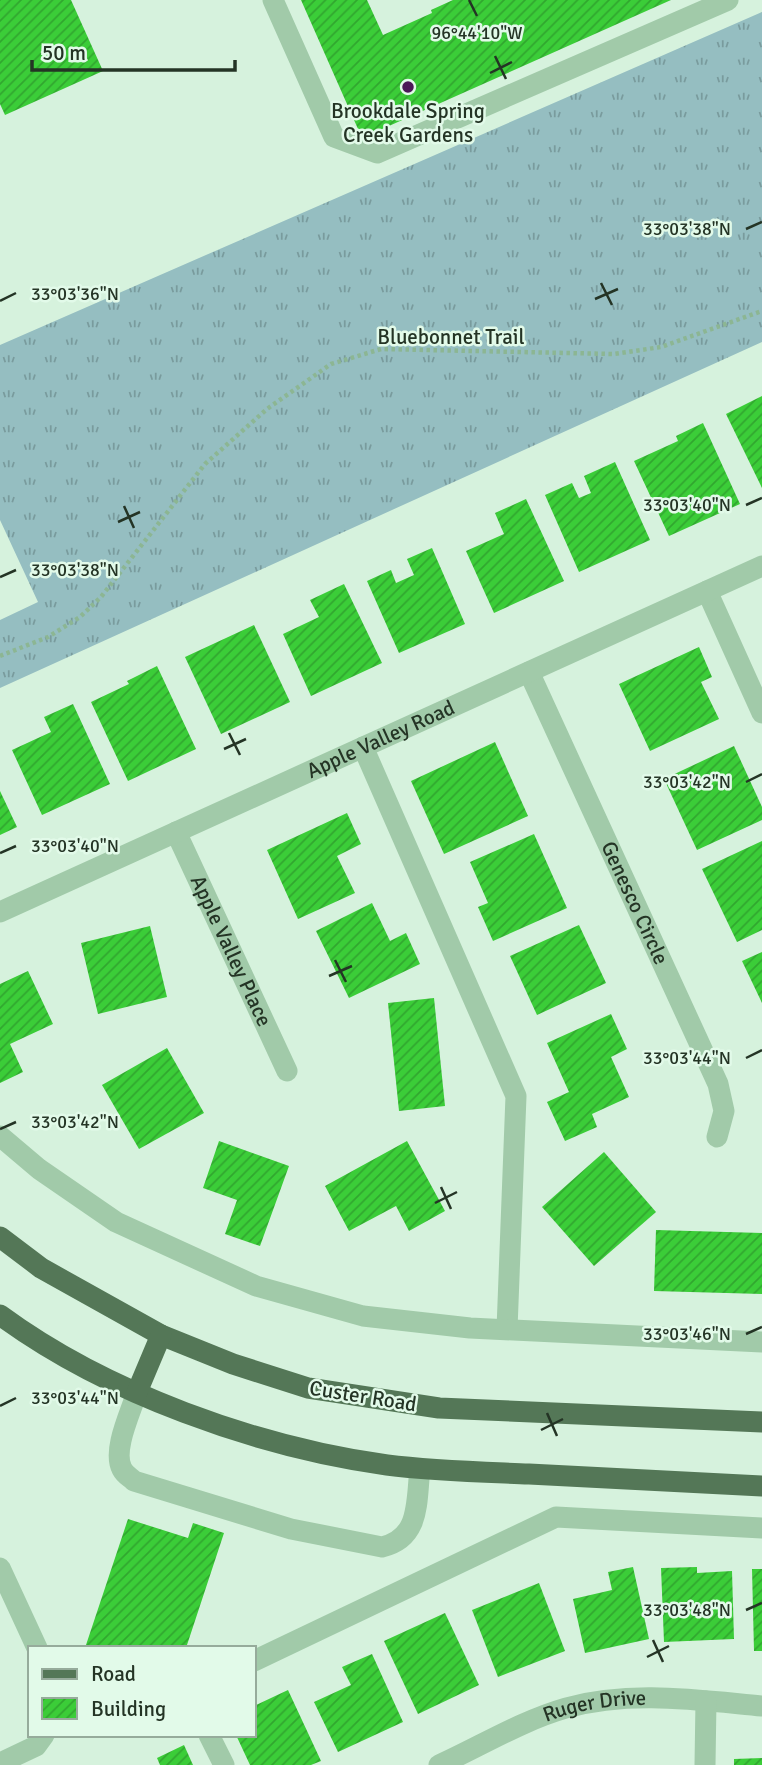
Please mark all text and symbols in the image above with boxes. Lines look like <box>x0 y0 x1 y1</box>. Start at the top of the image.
text: 96°44'10"W <box>432 22 522 44</box>
scale bar <box>32 28 234 72</box>
text: 50 m <box>42 40 86 66</box>
marker: Brookdale Spring Creek Gardens <box>400 79 416 95</box>
place label: Brookdale Spring Creek Gardens <box>331 98 485 148</box>
text: 33°03'38"N <box>643 218 731 240</box>
text: 33°03'36"N <box>31 283 119 305</box>
street label: Bluebonnet Trail <box>377 324 525 350</box>
text: 33°03'40"N <box>643 494 731 516</box>
text: 33°03'38"N <box>31 559 119 581</box>
street label: Apple Valley Road <box>302 694 459 784</box>
text: 33°03'42"N <box>643 771 731 793</box>
text: 33°03'40"N <box>31 835 119 857</box>
street label: Genesco Circle <box>595 837 674 969</box>
street label: Apple Valley Place <box>185 871 277 1031</box>
text: 33°03'44"N <box>643 1047 731 1069</box>
text: 33°03'42"N <box>31 1111 119 1133</box>
text: 33°03'46"N <box>643 1323 731 1345</box>
street label: Custer Road <box>308 1375 418 1417</box>
text: 33°03'44"N <box>31 1387 119 1409</box>
text: 33°03'48"N <box>643 1599 731 1621</box>
legend <box>28 1646 256 1737</box>
text: Road <box>91 1661 136 1687</box>
street label: Ruger Drive <box>539 1685 646 1728</box>
text: Building <box>91 1696 166 1722</box>

